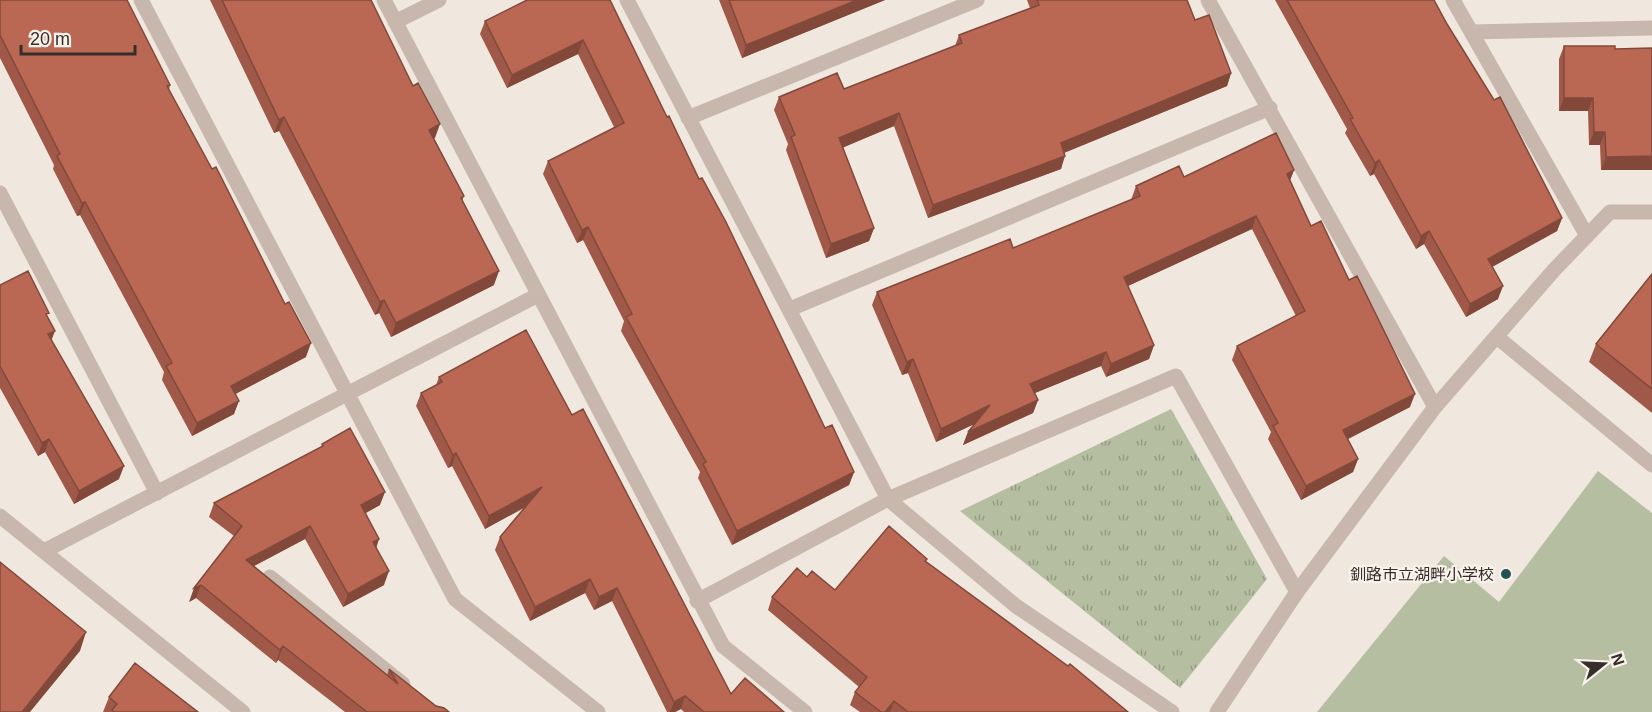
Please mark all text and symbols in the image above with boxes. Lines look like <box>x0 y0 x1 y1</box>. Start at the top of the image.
scale bar <box>21 18 135 56</box>
text: 20 m <box>30 29 70 49</box>
place label: 釧路市立湖畔小学校 <box>1350 566 1494 583</box>
marker: 釧路市立湖畔小学校 <box>1499 567 1513 581</box>
north arrow <box>1574 634 1634 694</box>
text: N <box>1608 651 1628 668</box>

